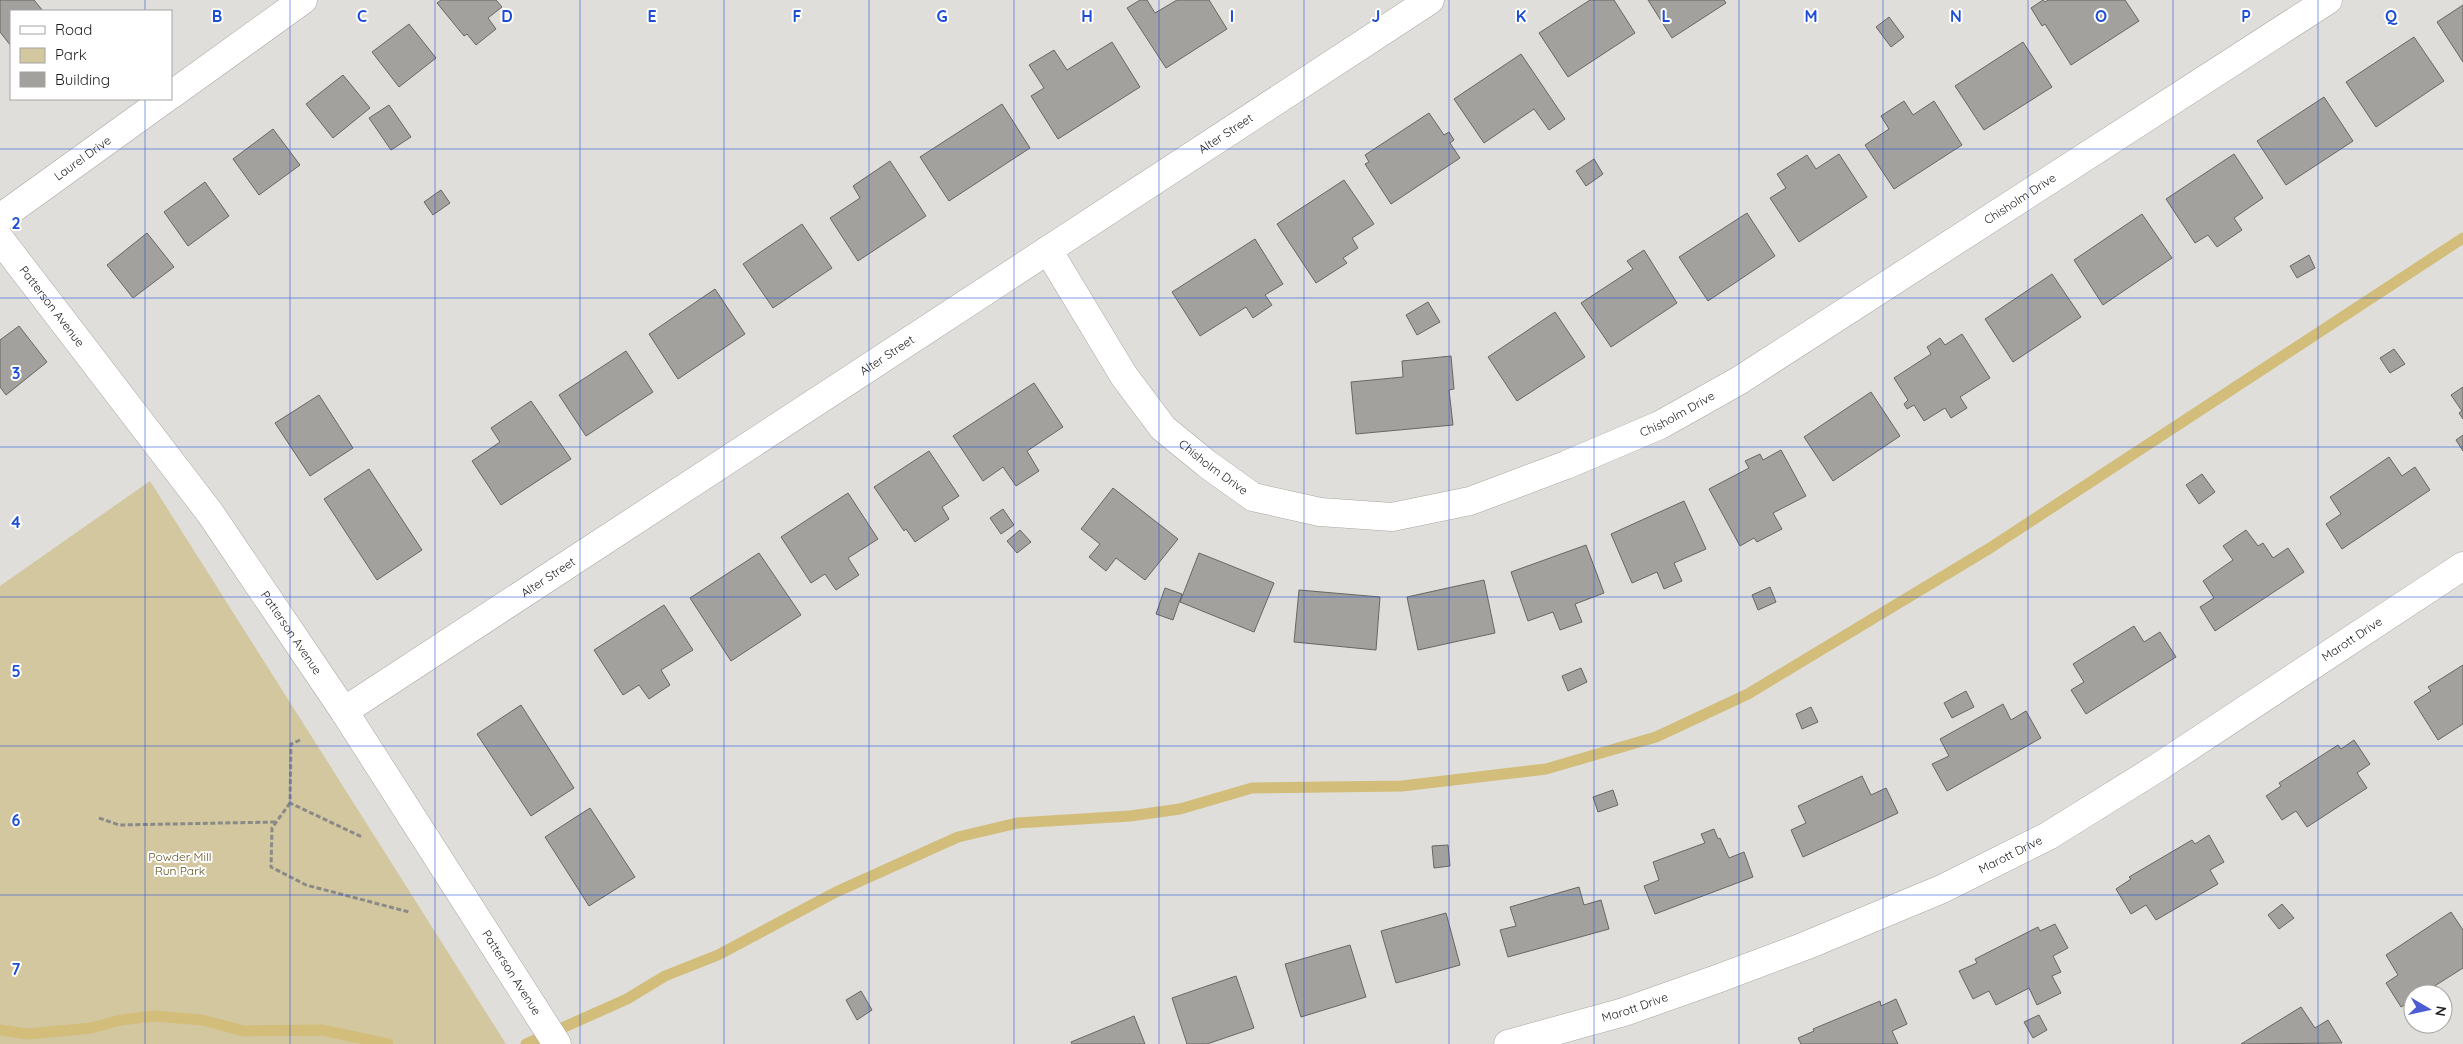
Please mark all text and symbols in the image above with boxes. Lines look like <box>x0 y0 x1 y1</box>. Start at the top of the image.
text: B <box>212 6 222 26</box>
text: C <box>357 6 367 26</box>
text: D <box>501 6 513 26</box>
text: E <box>647 6 657 26</box>
text: F <box>793 6 802 26</box>
text: G <box>936 6 948 26</box>
text: H <box>1081 6 1093 26</box>
text: I <box>1230 6 1234 26</box>
text: J <box>1372 6 1380 26</box>
text: K <box>1516 6 1526 26</box>
text: L <box>1662 6 1671 26</box>
text: M <box>1804 6 1818 26</box>
text: N <box>1950 6 1962 26</box>
text: O <box>2095 6 2107 26</box>
text: P <box>2241 6 2251 26</box>
text: Q <box>2385 6 2398 26</box>
legend <box>10 10 172 100</box>
text: Road <box>55 20 92 39</box>
text: Park <box>55 45 87 64</box>
text: Building <box>55 70 110 89</box>
street label: Alter Street <box>1195 110 1256 157</box>
street label: Laurel Drive <box>51 132 114 183</box>
street label: Chisholm Drive <box>1981 170 2059 227</box>
text: 2 <box>11 213 21 233</box>
street label: Patterson Avenue <box>16 263 88 350</box>
street label: Alter Street <box>857 332 917 378</box>
text: 3 <box>12 363 20 383</box>
street label: Chisholm Drive <box>1637 388 1717 440</box>
street label: Chisholm Drive <box>1176 436 1251 498</box>
text: 4 <box>11 512 21 532</box>
street label: Alter Street <box>518 554 578 600</box>
street label: Patterson Avenue <box>258 588 325 678</box>
street label: Marott Drive <box>2319 613 2385 664</box>
text: 5 <box>11 661 21 681</box>
text: 6 <box>12 810 21 830</box>
street label: Marott Drive <box>1976 832 2045 876</box>
park label: Powder Mill Run Park <box>148 849 212 878</box>
street label: Patterson Avenue <box>479 927 545 1018</box>
text: 7 <box>12 959 21 979</box>
north arrow <box>2403 984 2453 1034</box>
street label: Marott Drive <box>1600 989 1670 1025</box>
text: N <box>2431 1005 2451 1018</box>

